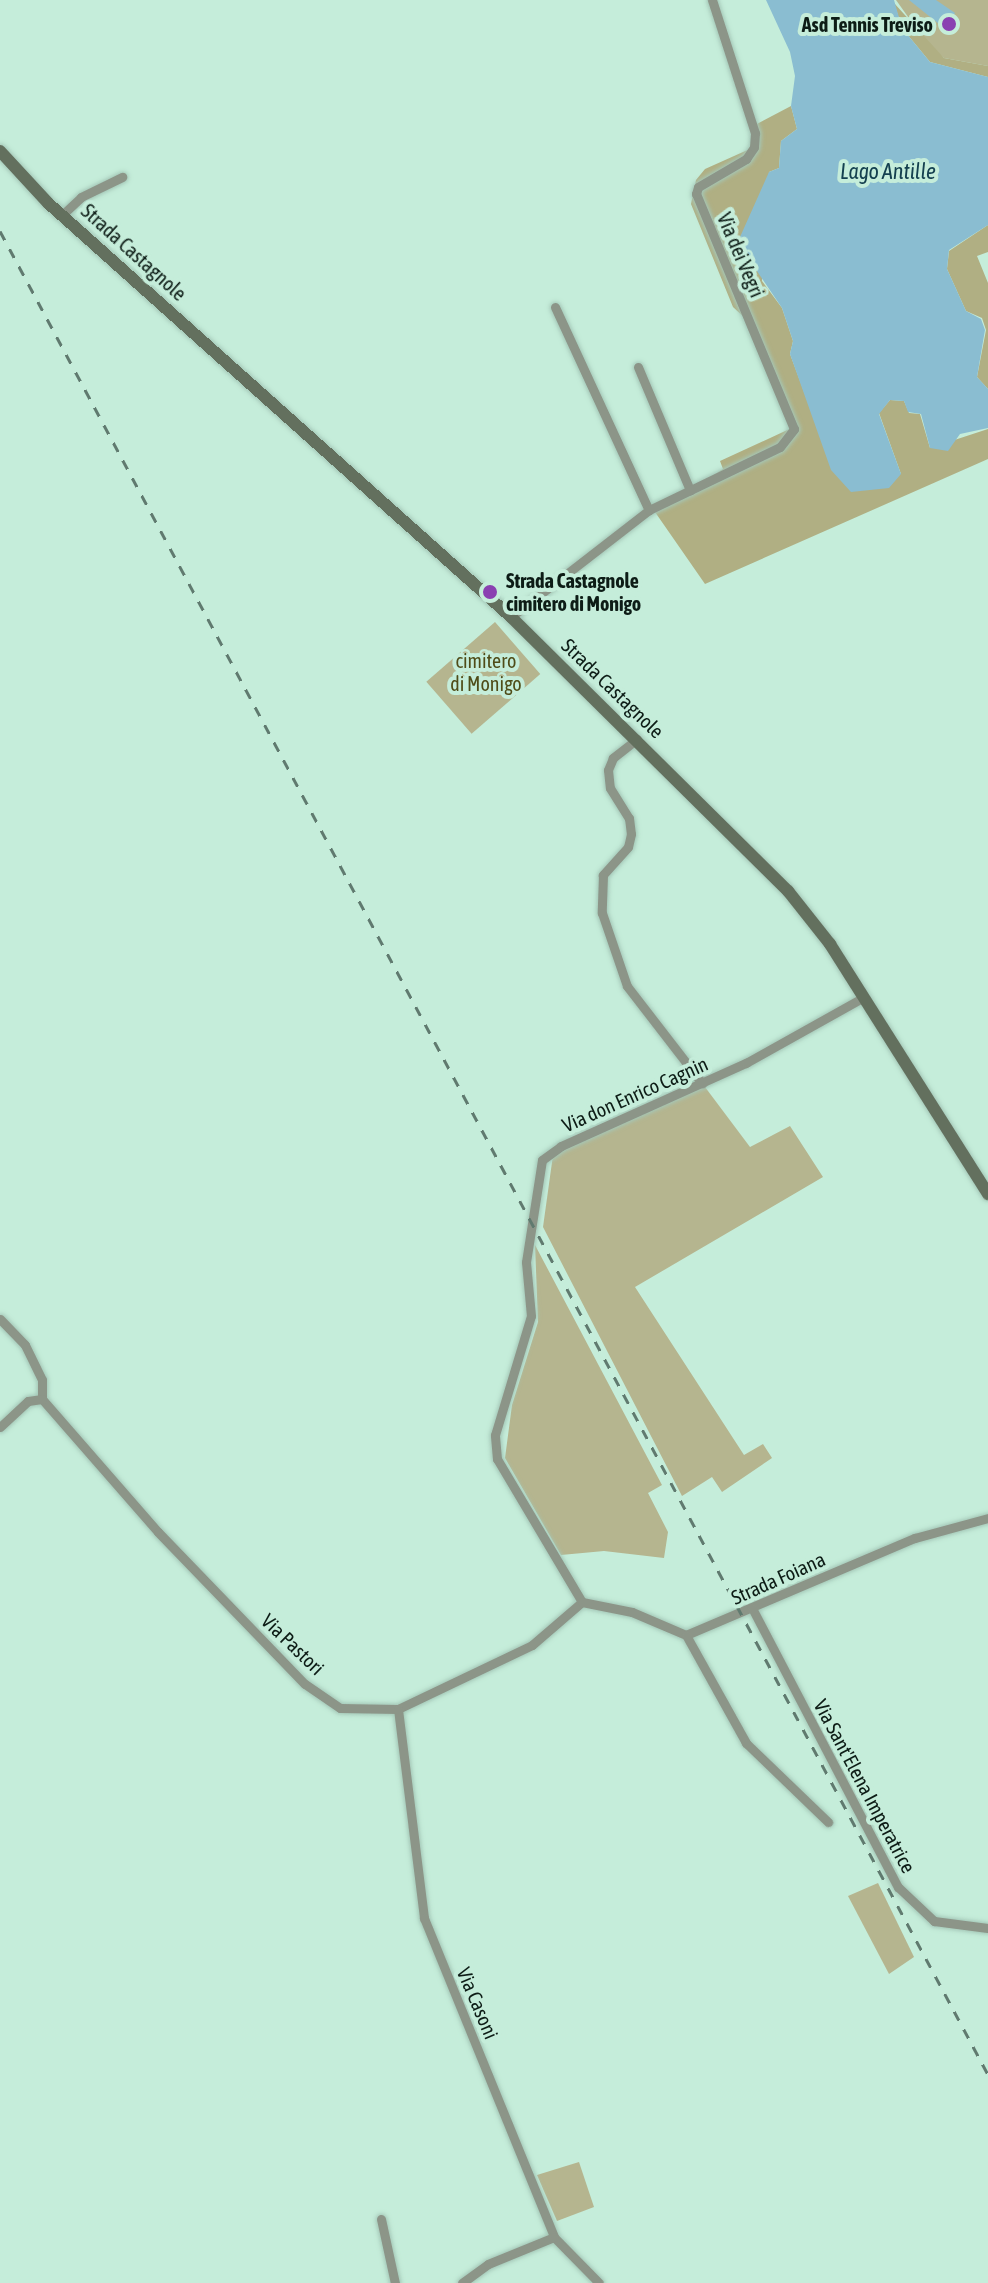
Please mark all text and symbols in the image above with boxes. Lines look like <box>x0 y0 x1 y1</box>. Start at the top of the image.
place label: Asd Tennis Treviso <box>802 12 933 36</box>
marker: Asd Tennis Treviso <box>940 15 958 33</box>
water label: Lago Antille <box>840 159 936 185</box>
street label: Strada Castagnole <box>77 199 191 305</box>
street label: Via dei Vegri <box>712 209 770 301</box>
place label: Strada Castagnole cimitero di Monigo <box>506 568 641 615</box>
marker: Strada Castagnole cimitero di Monigo <box>481 583 499 601</box>
street label: Strada Castagnole <box>557 633 669 743</box>
park label: cimitero di Monigo <box>450 649 522 696</box>
street label: Via don Enrico Cagnin <box>558 1051 712 1137</box>
street label: Strada Foiana <box>727 1547 829 1609</box>
street label: Via Pastori <box>257 1608 329 1680</box>
street label: Via Sant'Elena Imperatrice <box>809 1695 921 1877</box>
street label: Via Casoni <box>452 1964 504 2042</box>

